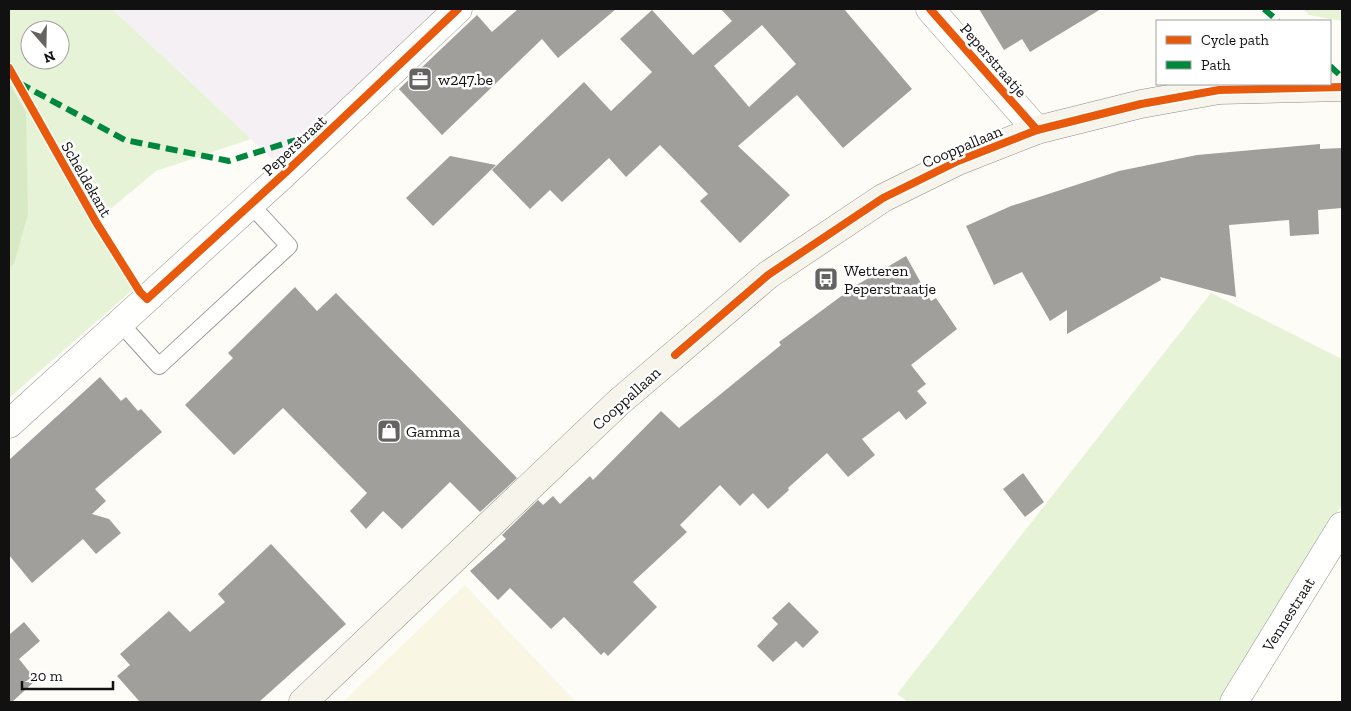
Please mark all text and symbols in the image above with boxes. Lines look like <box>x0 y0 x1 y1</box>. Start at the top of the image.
street label: Peperstraatje <box>956 19 1031 101</box>
north arrow <box>20 20 70 70</box>
legend <box>1156 20 1331 85</box>
text: Cycle path <box>1201 31 1270 49</box>
text: N <box>41 47 57 67</box>
text: Path <box>1201 56 1231 74</box>
office icon: w247.be <box>407 66 433 92</box>
place label: w247.be <box>438 70 493 89</box>
street label: Peperstraat <box>258 111 330 180</box>
street label: Cooppallaan <box>919 121 1006 172</box>
street label: Scheldekant <box>57 138 116 220</box>
place label: Wetteren Peperstraatje <box>844 261 936 298</box>
bus stop icon: Wetteren Peperstraatje <box>813 266 839 292</box>
street label: Cooppallaan <box>588 362 665 434</box>
shop icon: Gamma <box>376 418 402 444</box>
place label: Gamma <box>406 422 460 441</box>
street label: Vennestraat <box>1258 574 1319 656</box>
scale bar <box>22 658 114 690</box>
text: 20 m <box>30 667 63 685</box>

